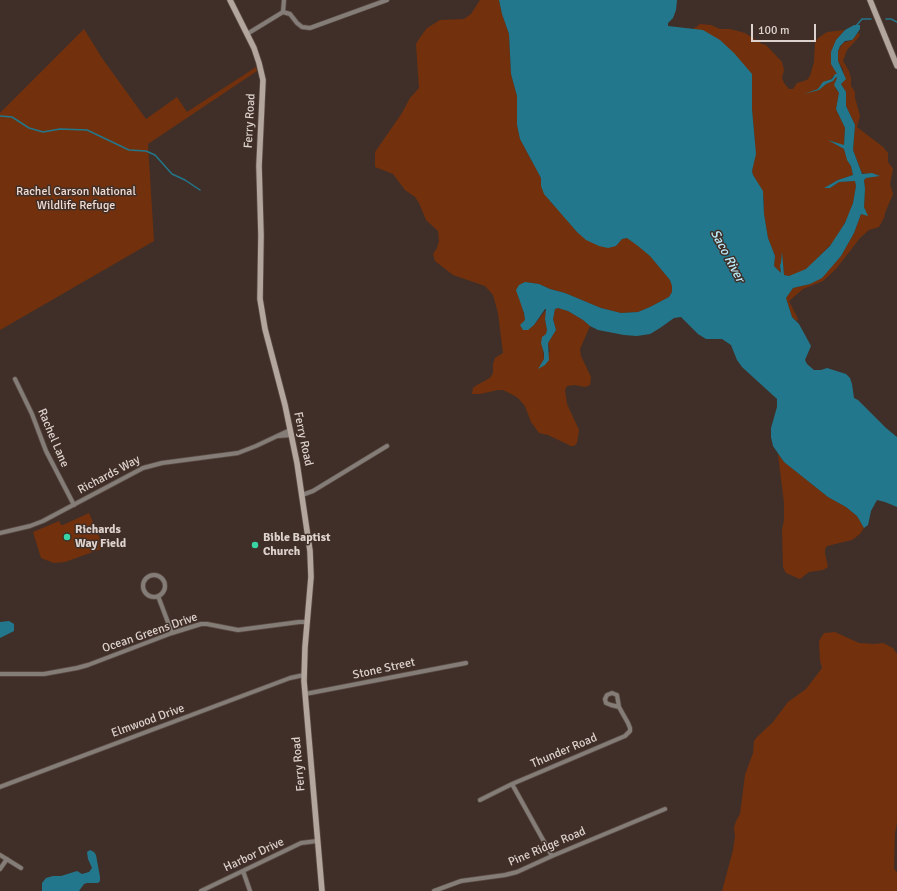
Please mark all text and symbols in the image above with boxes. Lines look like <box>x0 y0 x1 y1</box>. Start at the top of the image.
scale bar <box>753 16 818 42</box>
text: 100 m <box>758 23 790 38</box>
street label: Ferry Road <box>241 93 259 149</box>
park label: Rachel Carson National Wildlife Refuge <box>16 185 136 213</box>
water label: Saco River <box>707 227 747 285</box>
street label: Rachel Lane <box>34 407 72 469</box>
street label: Ferry Road <box>290 411 316 467</box>
street label: Richards Way <box>75 453 143 497</box>
place label: Richards Way Field <box>75 523 126 551</box>
place label: Bible Baptist Church <box>263 531 330 559</box>
marker: Richards Way Field <box>62 532 72 542</box>
marker: Bible Baptist Church <box>250 540 260 550</box>
street label: Ocean Greens Drive <box>100 610 200 656</box>
street label: Stone Street <box>351 655 417 683</box>
street label: Elmwood Drive <box>110 701 186 741</box>
street label: Thunder Road <box>529 731 599 771</box>
street label: Ferry Road <box>289 736 309 792</box>
street label: Pine Ridge Road <box>506 824 588 870</box>
street label: Harbor Drive <box>221 835 287 875</box>

